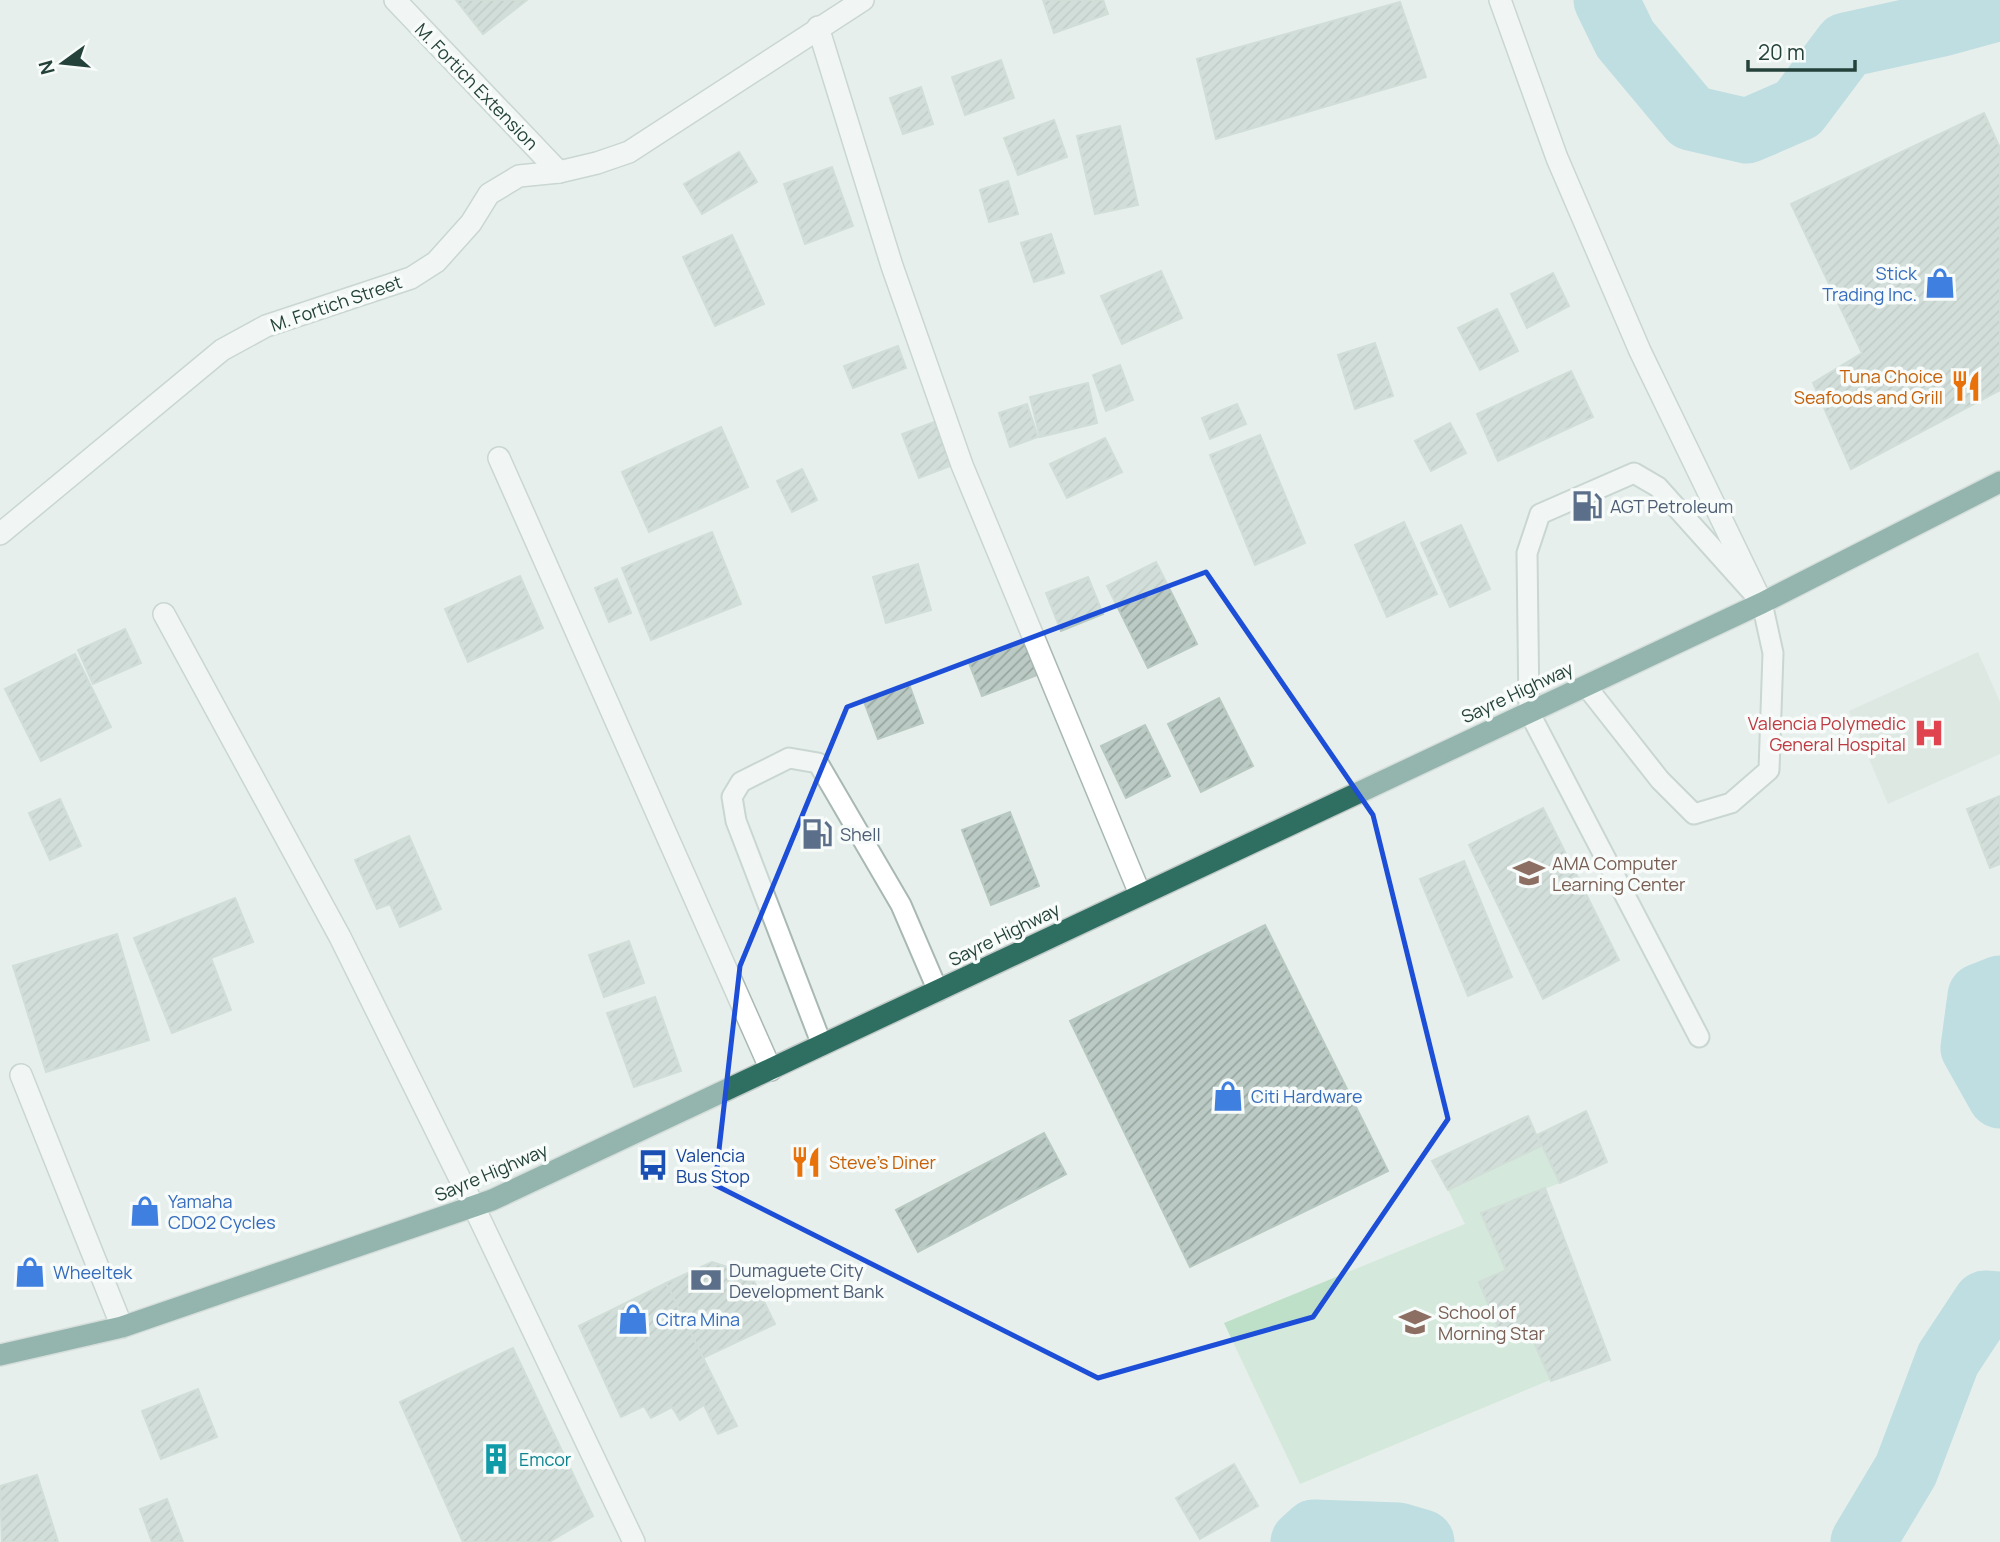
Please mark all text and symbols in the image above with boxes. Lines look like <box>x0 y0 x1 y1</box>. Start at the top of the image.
street label: M. Fortich Extension <box>410 17 544 155</box>
north arrow <box>28 28 98 98</box>
scale bar <box>1748 28 1855 72</box>
text: 20 m <box>1758 38 1805 66</box>
text: N <box>32 57 61 77</box>
place label: Stick Trading Inc. <box>1822 261 1918 306</box>
shop icon: Stick Trading Inc. <box>1923 266 1957 300</box>
street label: M. Fortich Street <box>267 269 405 337</box>
place label: Tuna Choice Seafoods and Grill <box>1794 364 1943 409</box>
restaurant icon: Tuna Choice Seafoods and Grill <box>1949 369 1983 403</box>
fuel station icon: AGT Petroleum <box>1570 489 1604 523</box>
place label: AGT Petroleum <box>1610 494 1733 518</box>
street label: Sayre Highway <box>1457 655 1577 728</box>
place label: Valencia Polymedic General Hospital <box>1748 711 1906 756</box>
hospital icon: Valencia Polymedic General Hospital <box>1912 716 1946 750</box>
fuel station icon: Shell <box>800 817 834 851</box>
place label: Shell <box>840 822 881 846</box>
place label: AMA Computer Learning Center <box>1552 851 1686 896</box>
school or university icon: AMA Computer Learning Center <box>1512 856 1546 890</box>
street label: Sayre Highway <box>945 897 1064 971</box>
shop icon: Citi Hardware <box>1211 1079 1245 1113</box>
place label: Citi Hardware <box>1251 1084 1363 1108</box>
street label: Sayre Highway <box>431 1137 552 1207</box>
place label: Valencia Bus Stop <box>676 1143 750 1188</box>
restaurant icon: Steve's Diner <box>789 1145 823 1179</box>
bus stop icon: Valencia Bus Stop <box>636 1148 670 1182</box>
place label: Steve's Diner <box>829 1150 936 1174</box>
place label: Yamaha CDO2 Cycles <box>168 1189 276 1234</box>
shop icon: Yamaha CDO2 Cycles <box>128 1194 162 1228</box>
shop icon: Wheeltek <box>13 1255 47 1289</box>
place label: Dumaguete City Development Bank <box>729 1258 885 1303</box>
place label: Wheeltek <box>53 1260 133 1284</box>
bank icon: Dumaguete City Development Bank <box>689 1263 723 1297</box>
place label: School of Morning Star <box>1438 1300 1545 1345</box>
shop icon: Citra Mina <box>616 1302 650 1336</box>
school or university icon: School of Morning Star <box>1398 1305 1432 1339</box>
place label: Citra Mina <box>656 1307 740 1331</box>
building icon: Emcor <box>479 1442 513 1476</box>
place label: Emcor <box>519 1447 572 1471</box>

